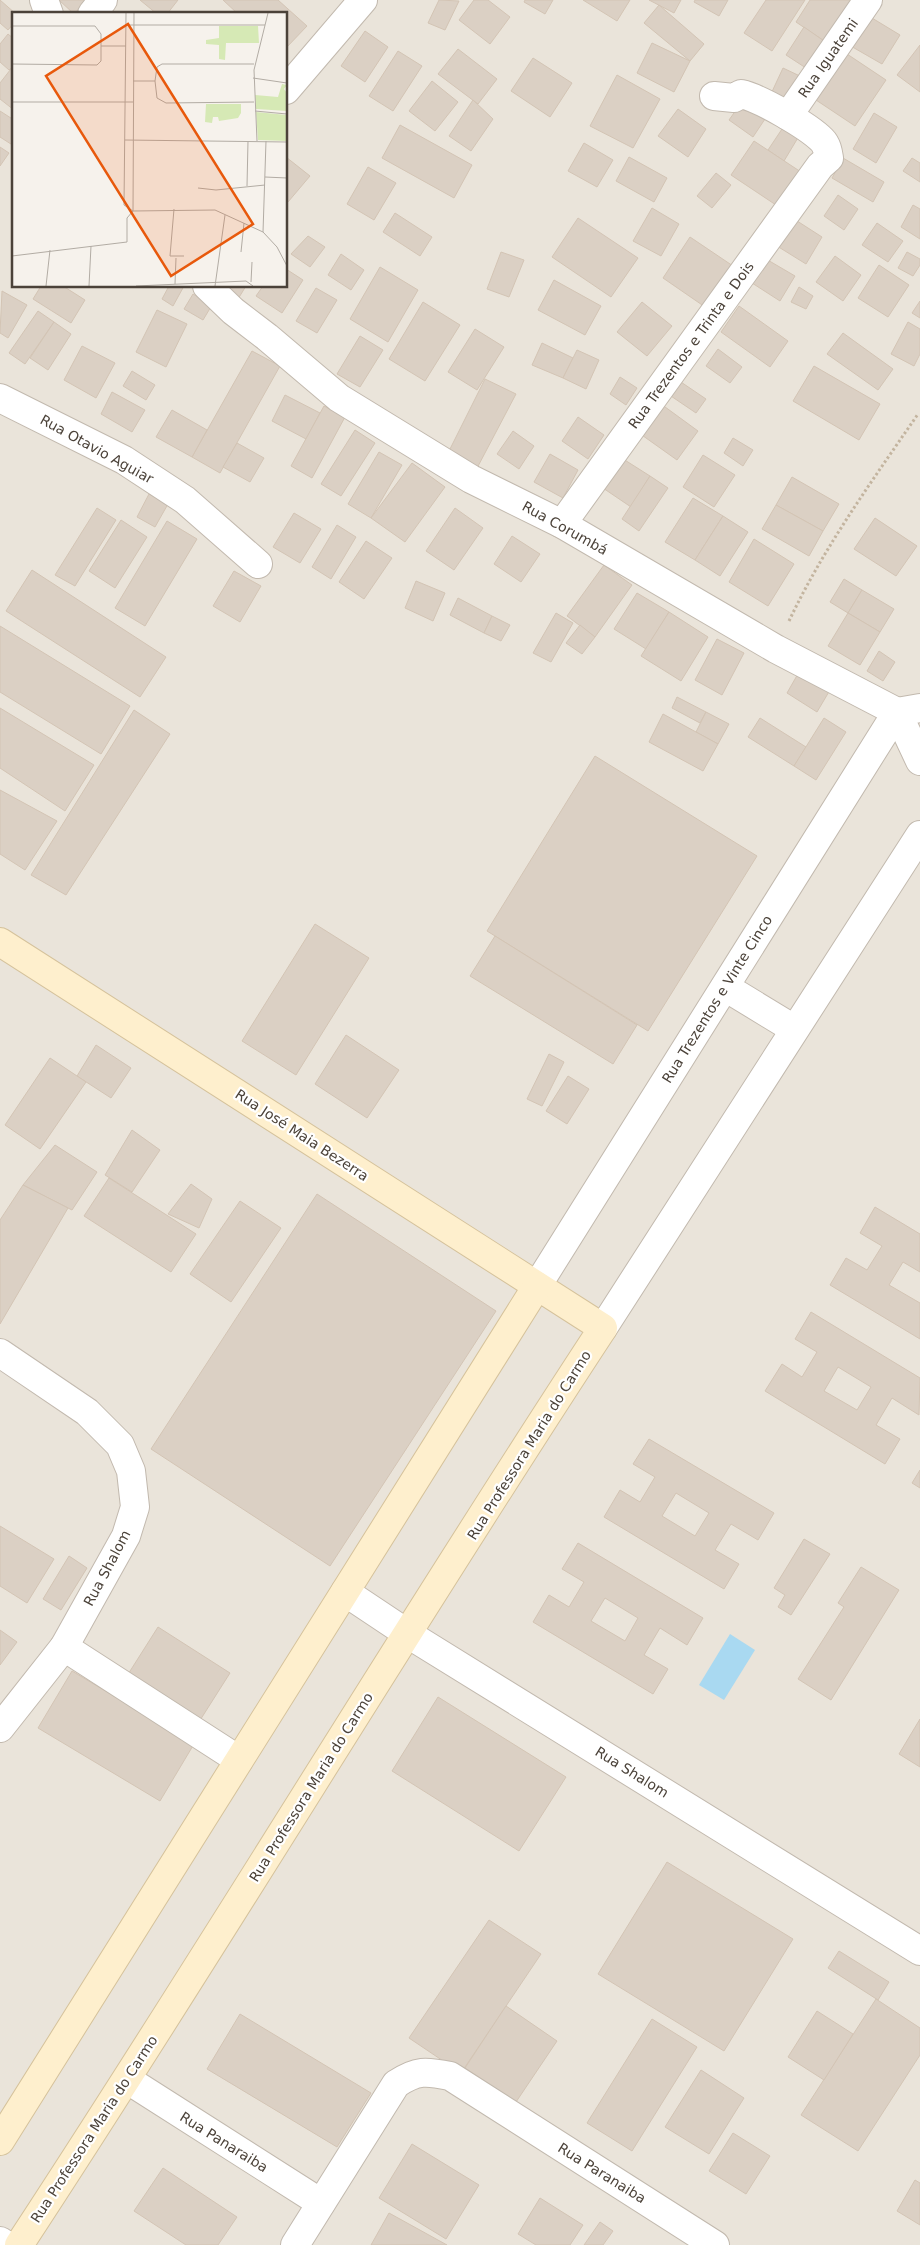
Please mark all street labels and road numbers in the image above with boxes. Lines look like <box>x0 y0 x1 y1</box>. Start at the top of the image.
street label: Rua Iguatemi <box>795 15 861 101</box>
street label: Rua Trezentos e Trinta e Dois <box>625 258 757 432</box>
street label: Rua Otavio Aguiar <box>38 411 157 487</box>
street label: Rua Corumbá <box>520 498 610 558</box>
street label: Rua Trezentos e Vinte Cinco <box>659 912 775 1086</box>
street label: Rua José Maia Bezerra <box>232 1086 372 1184</box>
street label: Rua Professora Maria do Carmo <box>464 1347 594 1543</box>
street label: Rua Shalom <box>80 1527 134 1609</box>
street label: Rua Professora Maria do Carmo <box>246 1689 376 1885</box>
street label: Rua Shalom <box>592 1743 672 1801</box>
street label: Rua Professora Maria do Carmo <box>27 2032 161 2226</box>
street label: Rua Panaraiba <box>177 2109 271 2175</box>
street label: Rua Paranaiba <box>555 2140 649 2206</box>

